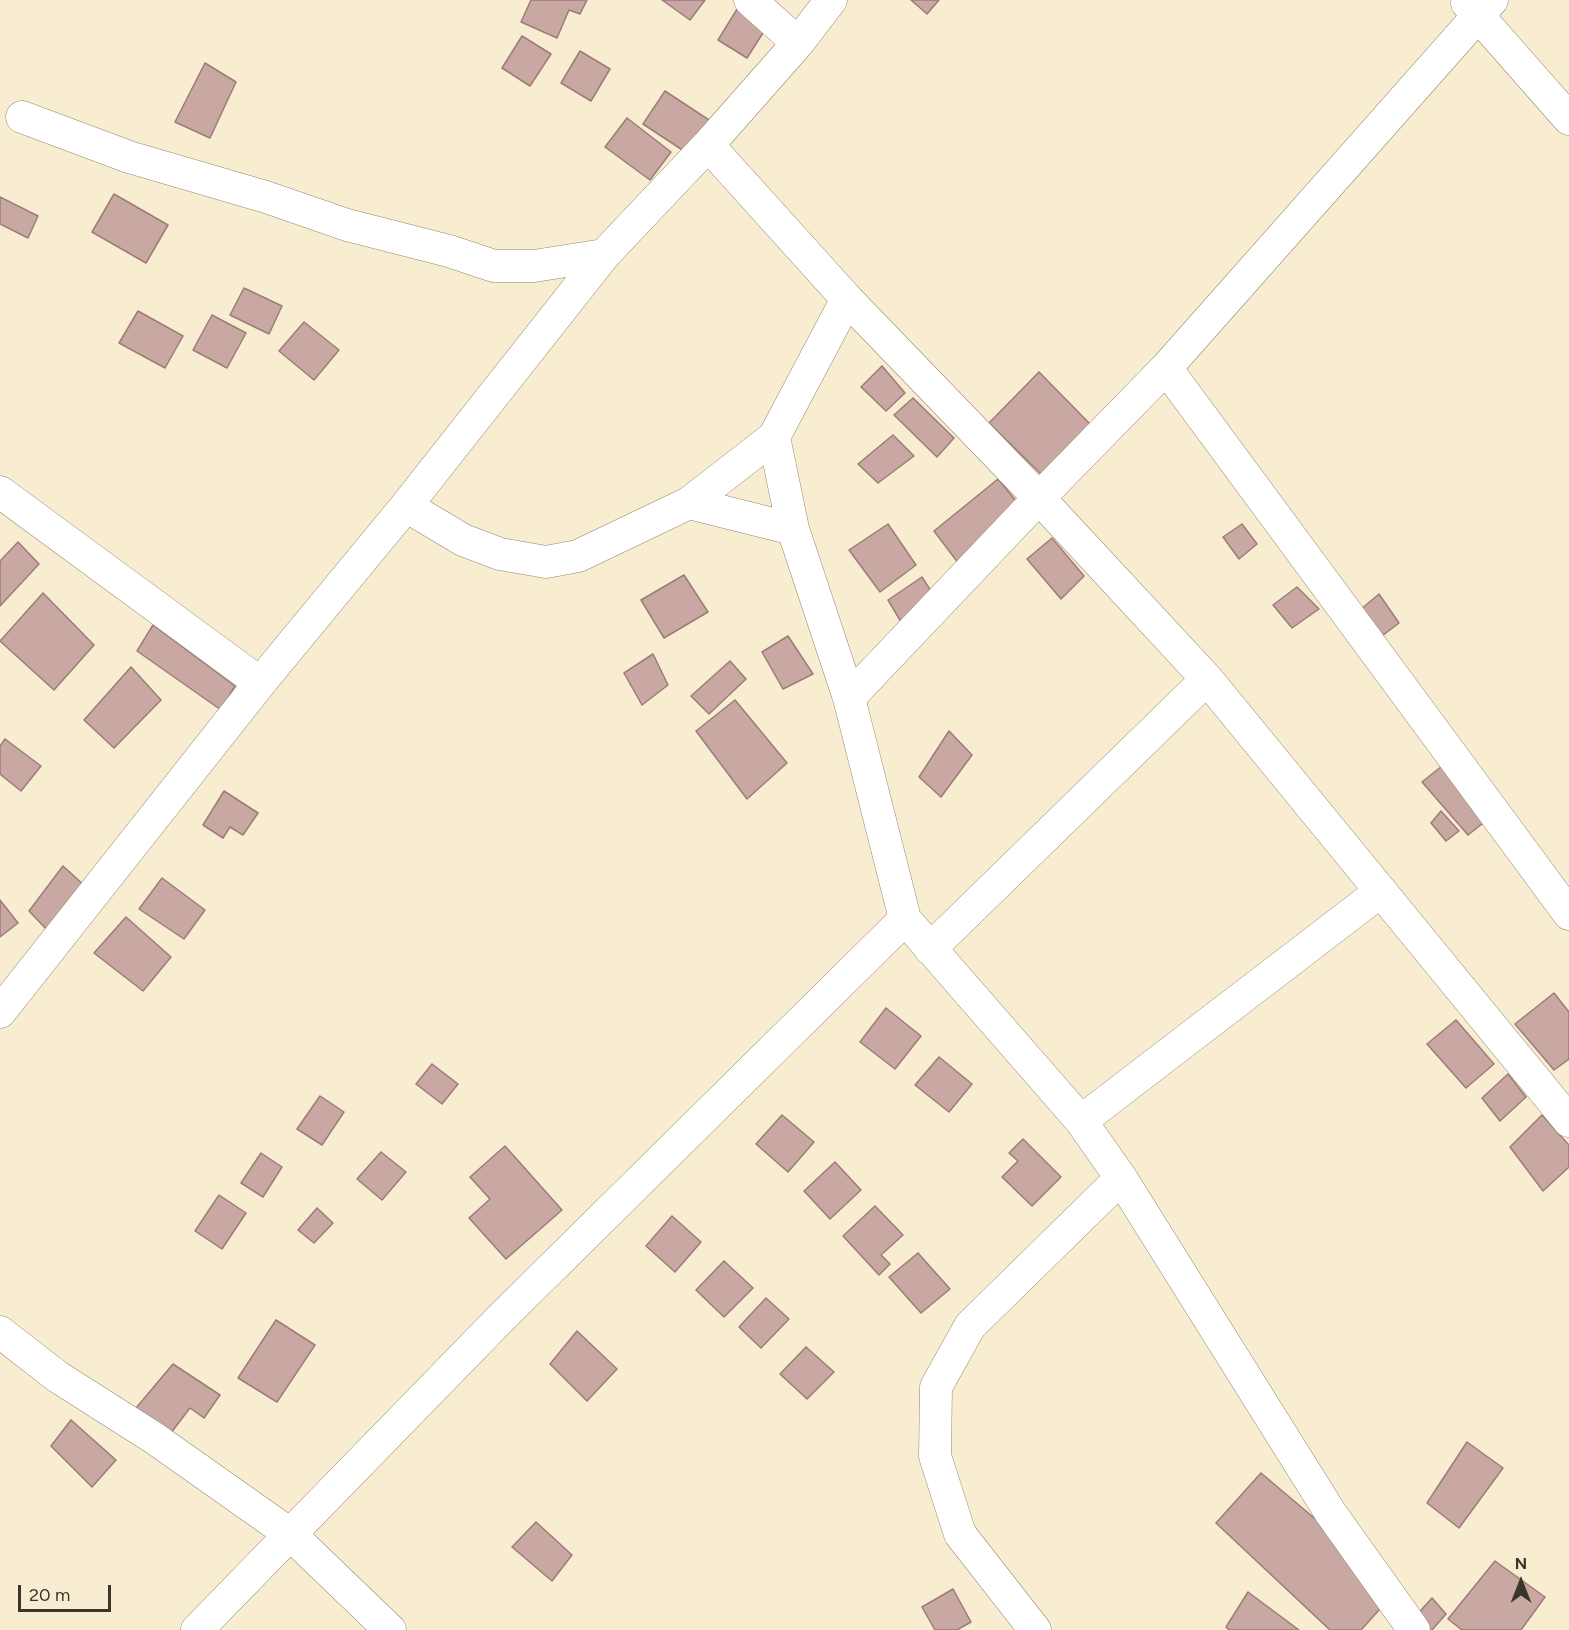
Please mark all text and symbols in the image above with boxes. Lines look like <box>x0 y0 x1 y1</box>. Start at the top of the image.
north arrow <box>1491 1552 1551 1612</box>
text: N <box>1515 1554 1527 1573</box>
scale bar <box>21 1573 114 1611</box>
text: 20 m <box>29 1584 70 1606</box>

